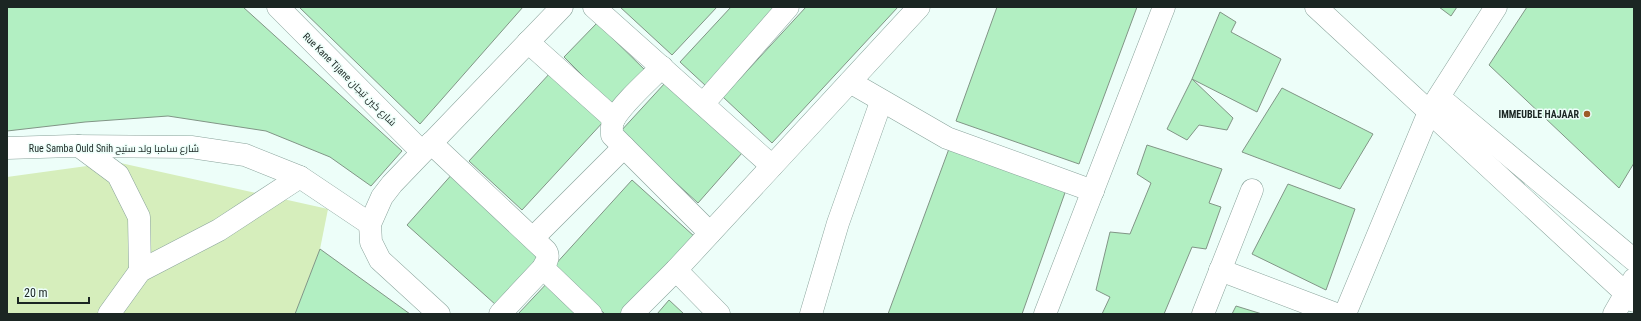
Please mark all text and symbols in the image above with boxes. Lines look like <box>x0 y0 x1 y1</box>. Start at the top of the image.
street label: Rue Kane Tijane شارع كين تيجان <box>300 31 398 129</box>
place label: IMMEUBLE HAJAAR <box>1498 109 1579 120</box>
marker: IMMEUBLE HAJAAR <box>1582 109 1592 119</box>
street label: Rue Samba Ould Snih شارع سامبا ولد سنيح <box>29 143 199 155</box>
scale bar <box>18 279 89 305</box>
text: 20 m <box>24 286 48 300</box>

